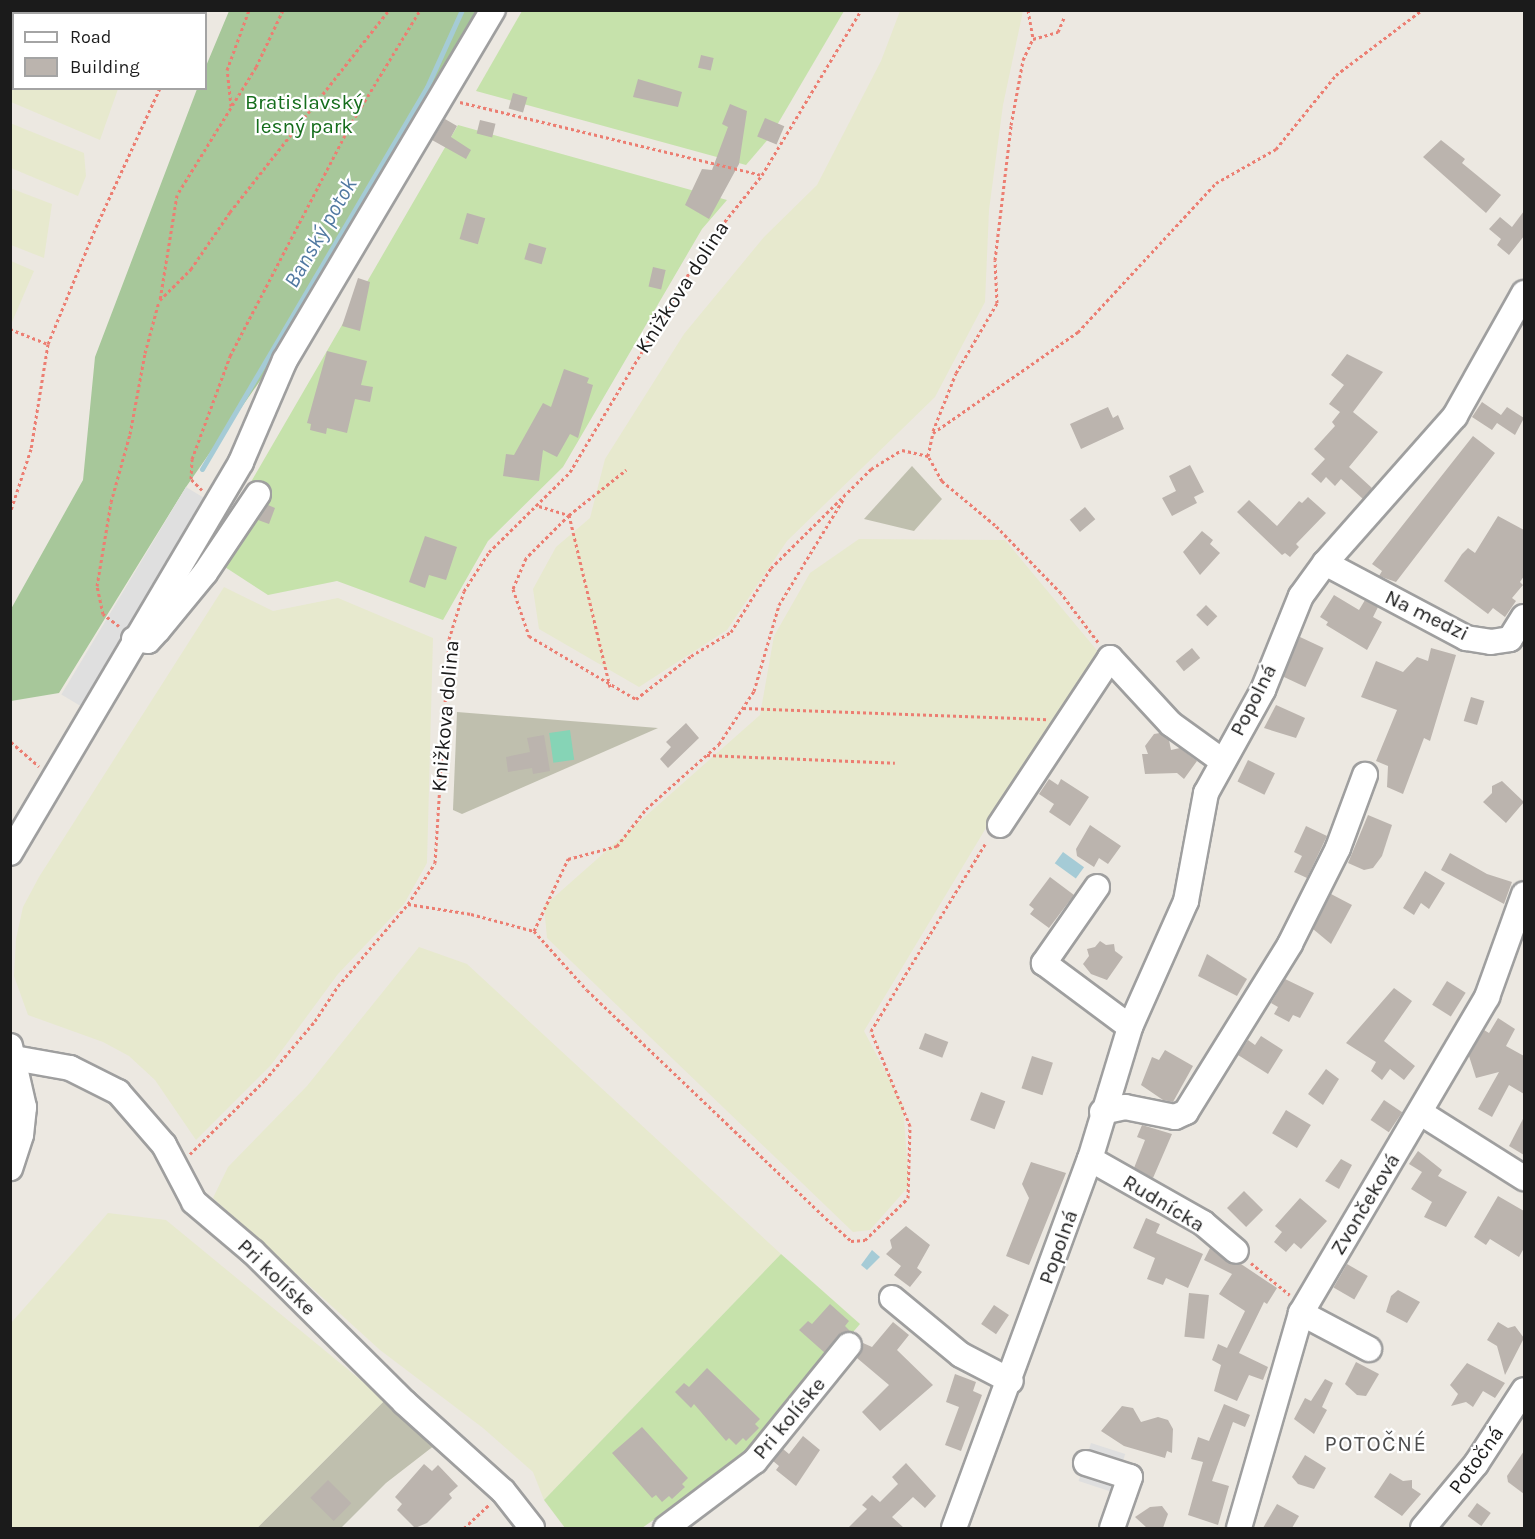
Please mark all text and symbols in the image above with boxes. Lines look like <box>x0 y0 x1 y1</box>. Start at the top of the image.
legend <box>12 12 207 90</box>
text: Road <box>70 26 111 48</box>
text: Building <box>70 56 140 78</box>
park label: Bratislavský lesný park <box>245 89 363 139</box>
water label: Banský potok <box>279 173 363 293</box>
street label: Knižkova dolina <box>630 216 734 358</box>
street label: Na medzi <box>1381 584 1473 646</box>
street label: Knižkova dolina <box>426 639 464 793</box>
street label: Popolná <box>1224 660 1282 740</box>
street label: Zvončeková <box>1325 1149 1405 1259</box>
street label: Rudnícka <box>1118 1169 1210 1237</box>
street label: Popolná <box>1033 1207 1083 1287</box>
street label: Pri kolíske <box>232 1233 322 1321</box>
street label: Pri kolíske <box>747 1372 831 1464</box>
street label: Potočná <box>1443 1421 1509 1499</box>
district label: POTOČNÉ <box>1325 1432 1427 1458</box>

